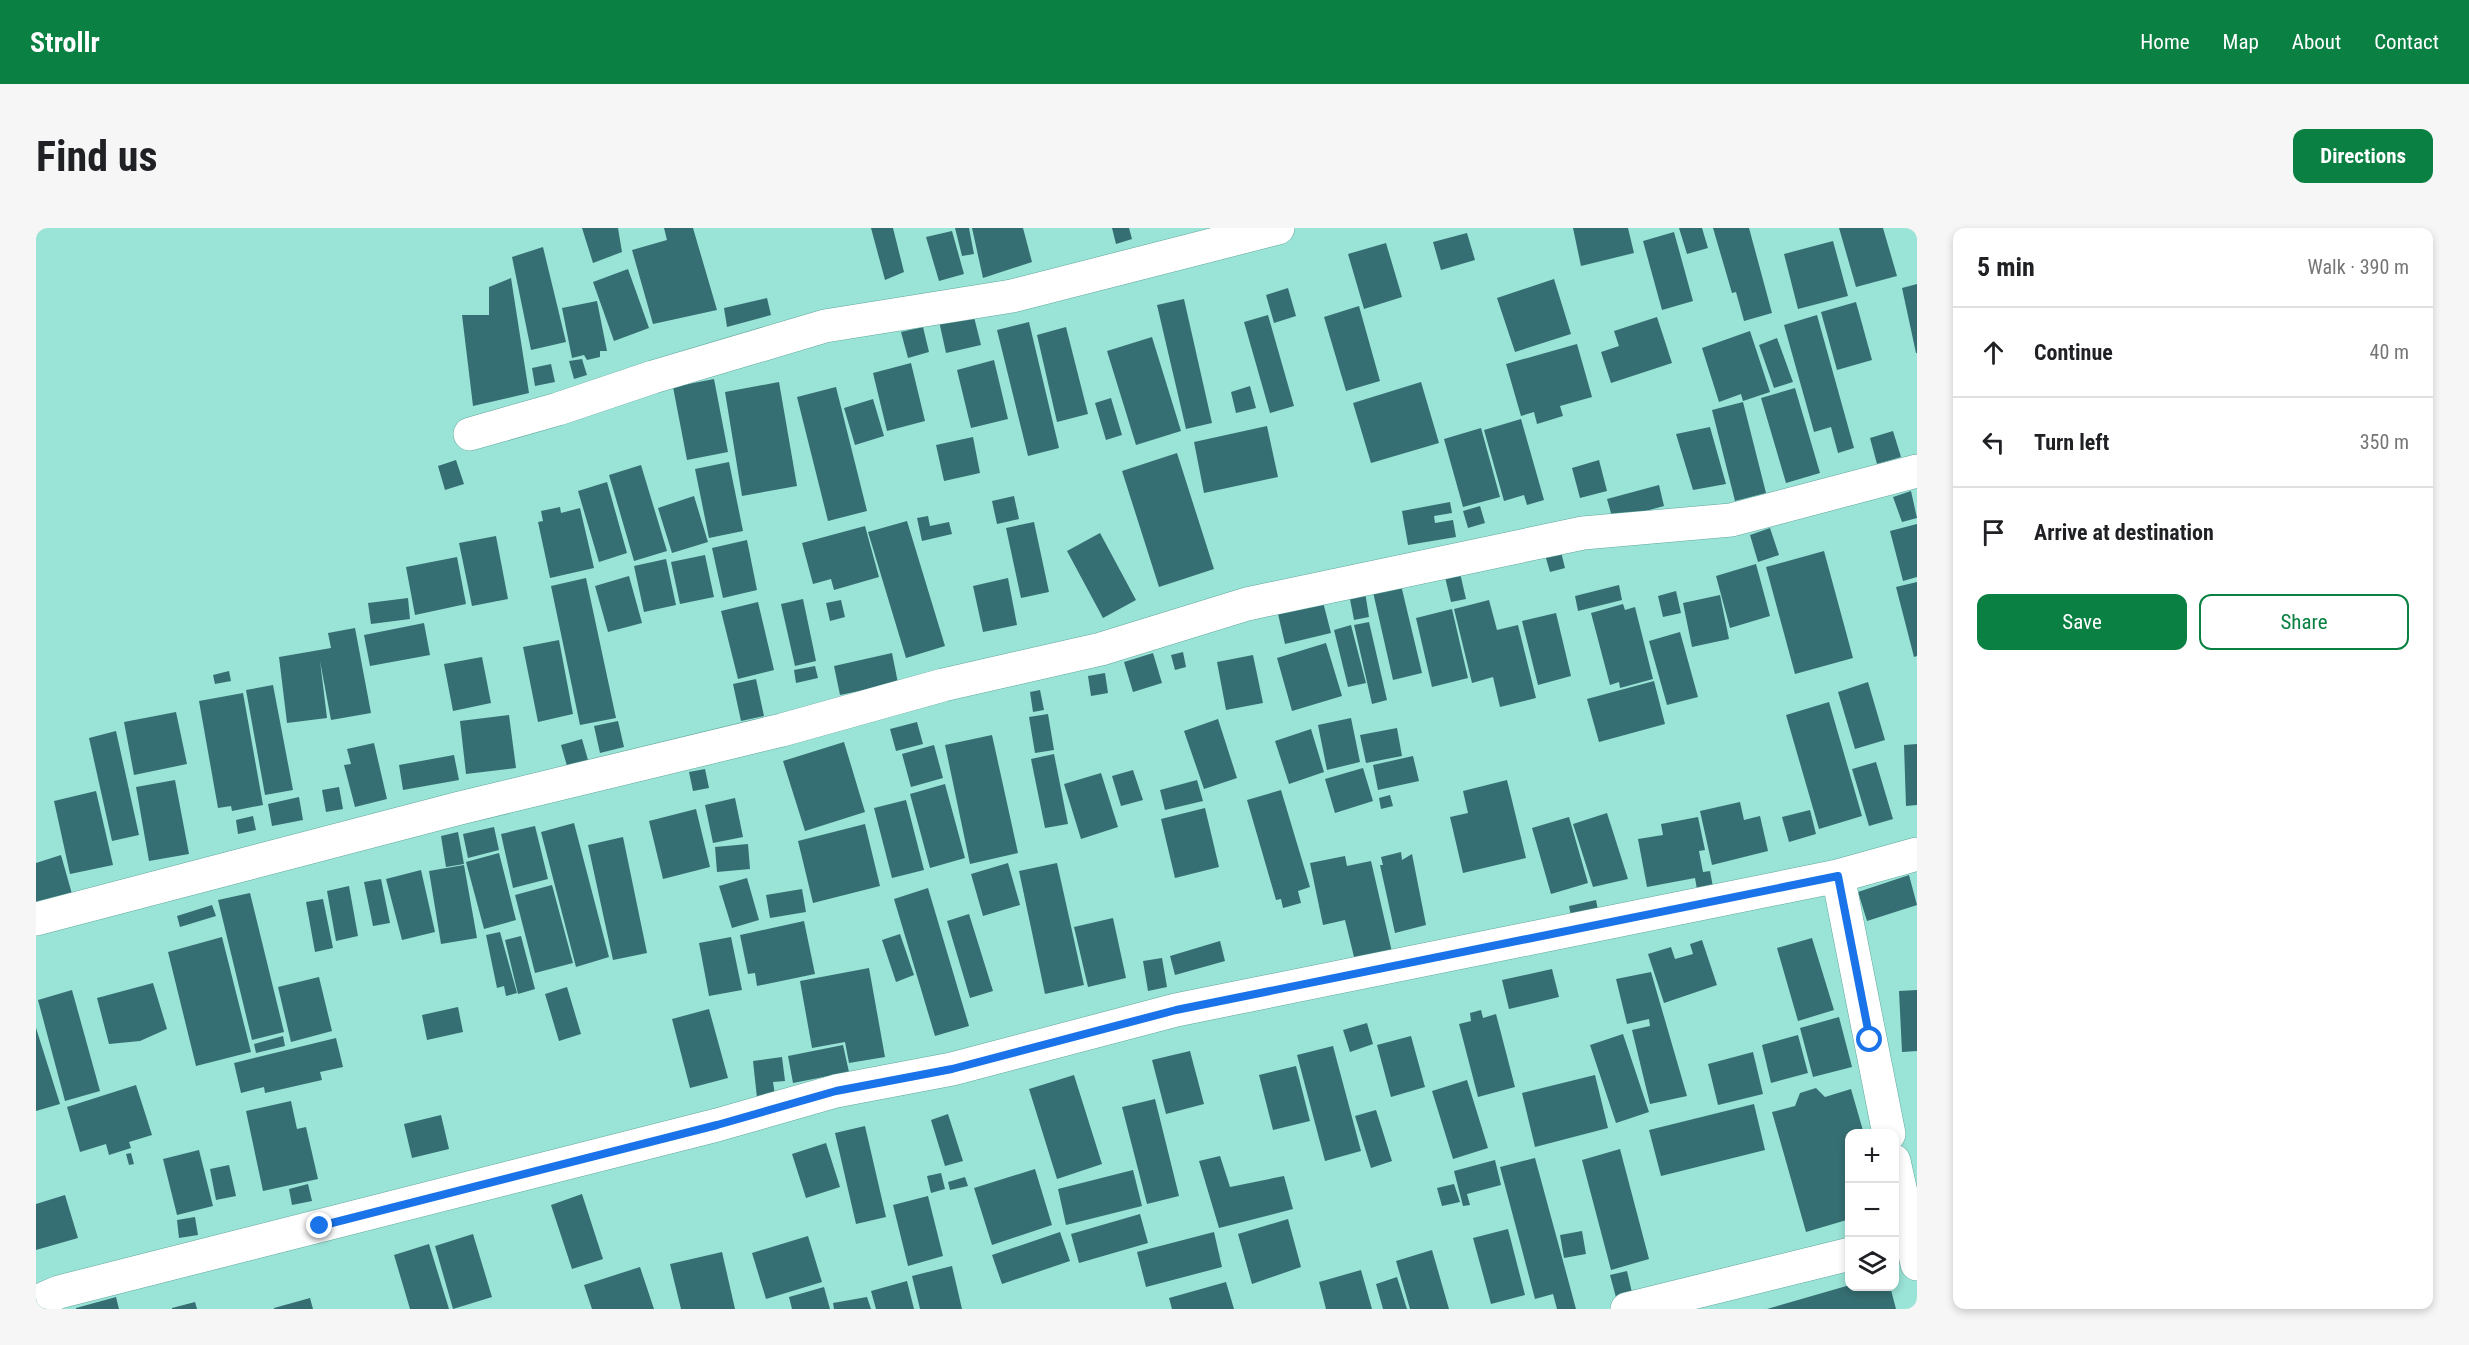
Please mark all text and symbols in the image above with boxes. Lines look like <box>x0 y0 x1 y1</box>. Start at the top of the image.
text: Strollr <box>30 26 100 59</box>
text: Home <box>2140 30 2190 54</box>
text: Map <box>2223 30 2259 54</box>
text: About <box>2292 30 2341 54</box>
text: Contact <box>2374 30 2439 54</box>
button: Directions <box>2293 129 2433 183</box>
text: Find us <box>36 132 157 181</box>
text: 5 min <box>1977 252 2035 282</box>
text: Walk · 390 m <box>2308 255 2409 279</box>
icon: ahead <box>1977 336 2010 369</box>
text: Continue <box>2034 340 2113 365</box>
text: 40 m <box>2370 340 2409 364</box>
icon: left <box>1977 426 2010 459</box>
text: Turn left <box>2034 430 2109 455</box>
text: 350 m <box>2360 430 2409 454</box>
icon: arrive <box>1977 516 2010 549</box>
text: Arrive at destination <box>2034 520 2214 545</box>
button: Save <box>1977 594 2187 650</box>
button: Share <box>2199 594 2409 650</box>
route start <box>1856 1026 1882 1052</box>
map controls <box>1845 1129 1899 1291</box>
button: + <box>1845 1129 1899 1183</box>
button: − <box>1845 1183 1899 1237</box>
route end <box>306 1212 332 1238</box>
button: layers <box>1845 1237 1899 1291</box>

